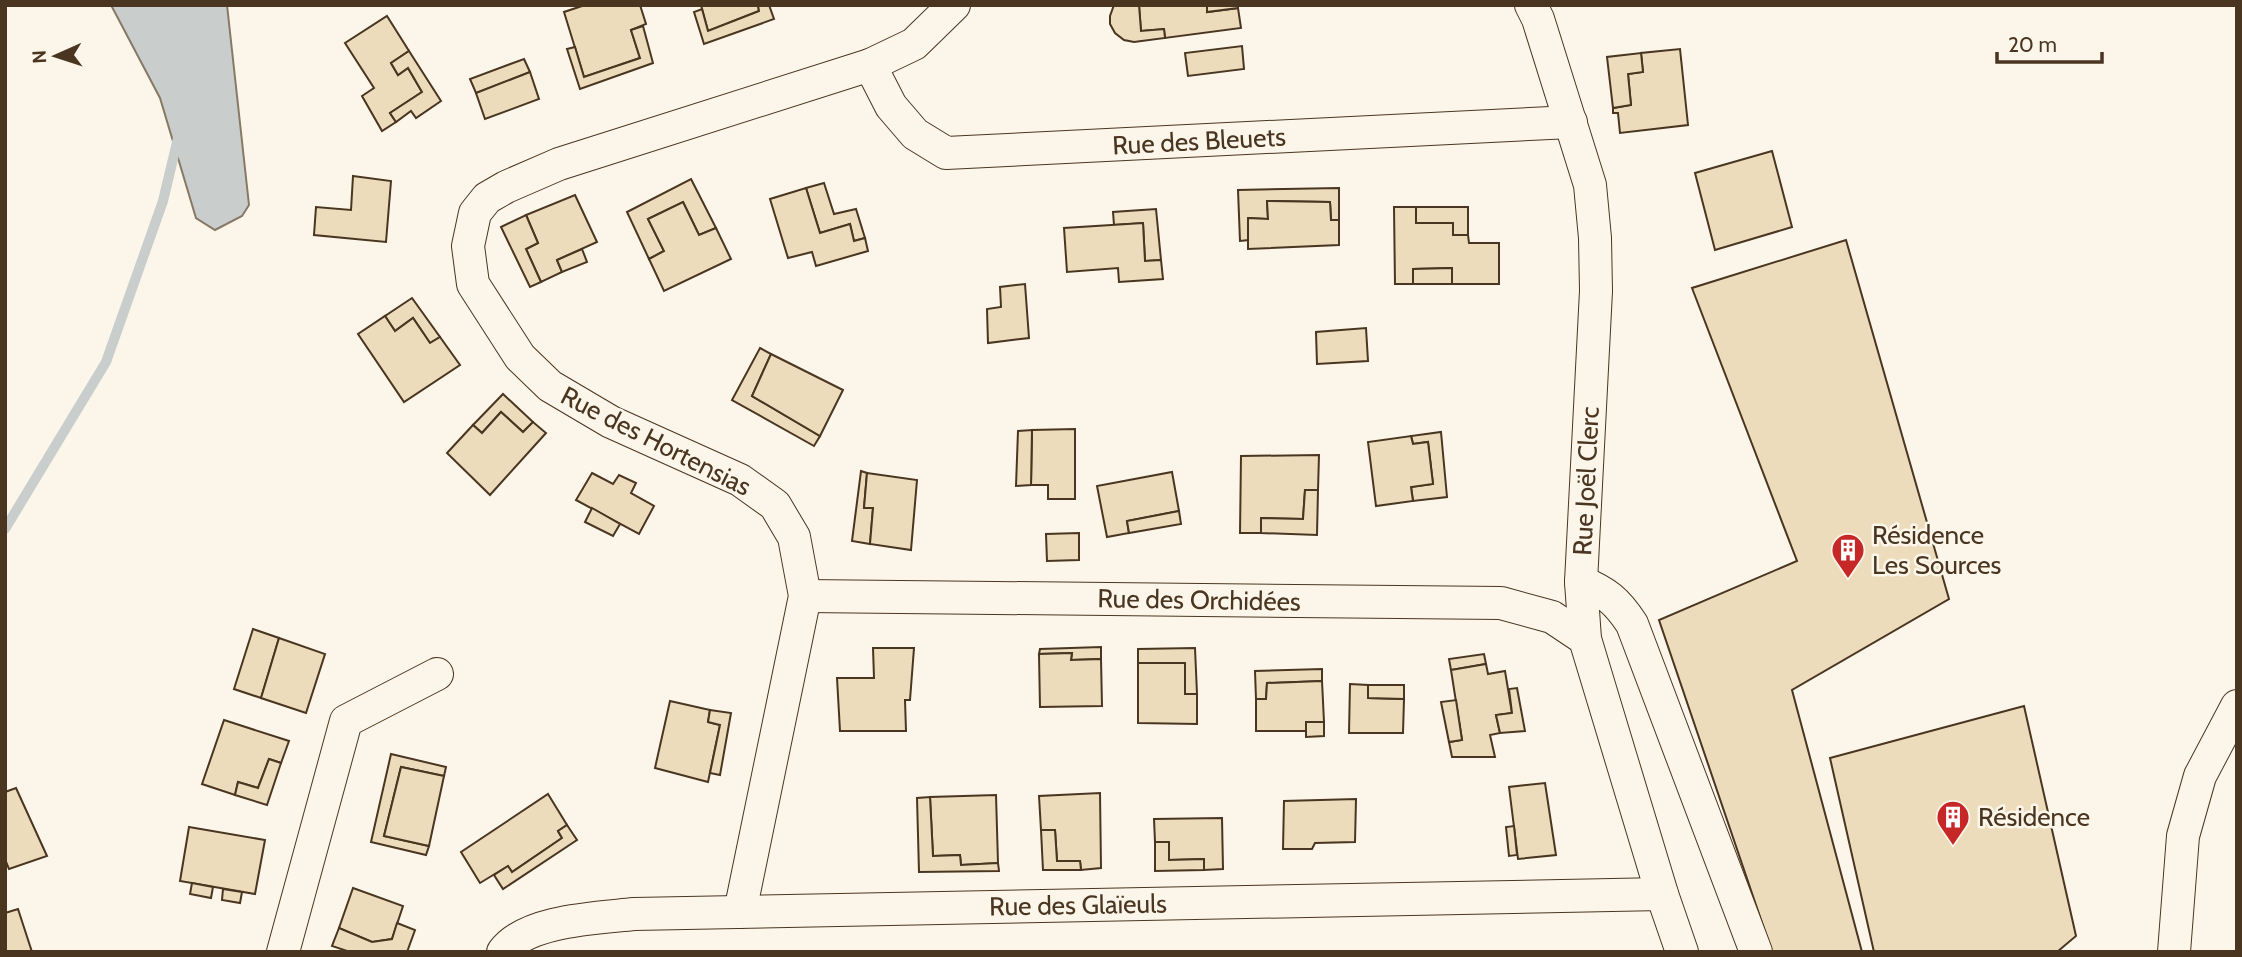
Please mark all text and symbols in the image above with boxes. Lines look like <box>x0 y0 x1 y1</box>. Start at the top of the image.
north arrow <box>21 21 91 91</box>
scale bar <box>1997 21 2102 65</box>
text: 20 m <box>2008 32 2057 57</box>
text: N <box>28 50 51 64</box>
street label: Rue des Bleuets <box>1111 120 1287 162</box>
street label: Rue des Hortensias <box>556 379 757 503</box>
street label: Rue Joël Clerc <box>1566 406 1606 556</box>
place label: Résidence Les Sources <box>1872 519 2002 581</box>
building icon: Résidence Les Sources <box>1829 531 1867 580</box>
street label: Rue des Orchidées <box>1097 582 1301 618</box>
building icon: Résidence <box>1934 798 1972 847</box>
place label: Résidence <box>1978 801 2090 833</box>
street label: Rue des Glaïeuls <box>989 887 1167 923</box>

